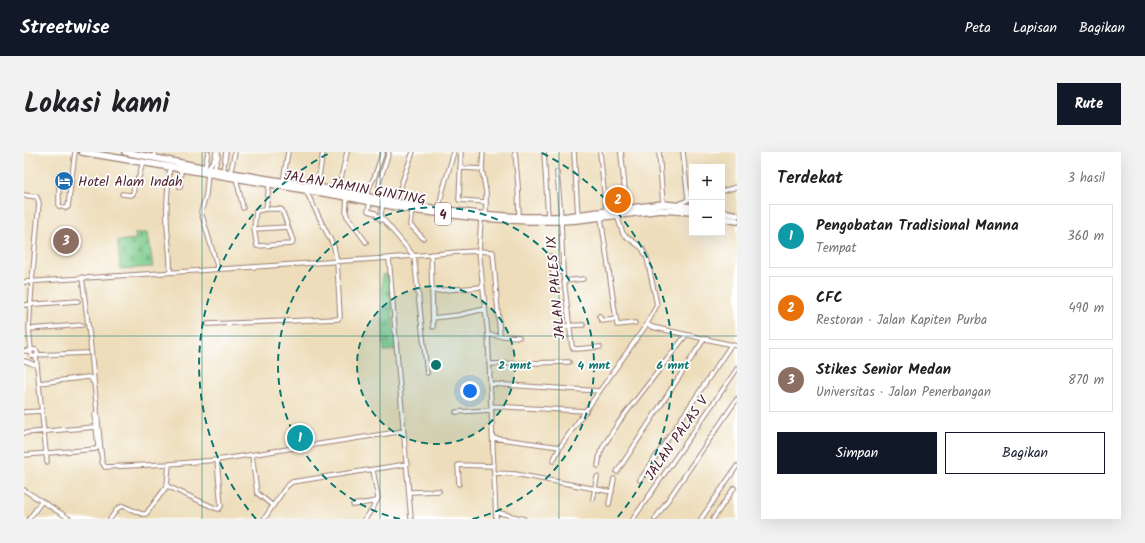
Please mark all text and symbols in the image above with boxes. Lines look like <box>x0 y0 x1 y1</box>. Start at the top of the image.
text: Streetwise <box>20 13 110 43</box>
text: Peta <box>965 17 991 39</box>
text: Lapisan <box>1013 17 1057 39</box>
text: Bagikan <box>1079 17 1125 39</box>
text: Lokasi kami <box>24 82 170 127</box>
button: Rute <box>1057 83 1121 125</box>
map controls <box>689 164 725 236</box>
button: + <box>689 164 725 200</box>
street label: JALAN JAMIN GINTING <box>282 165 428 211</box>
text: Terdekat <box>777 165 843 192</box>
text: 3 hasil <box>1067 168 1105 189</box>
hotel icon: Hotel Alam Indah <box>53 170 75 192</box>
place label: Hotel Alam Indah <box>78 171 183 193</box>
pin: 2 <box>605 185 631 215</box>
button: − <box>689 200 725 236</box>
road number: 4 <box>435 203 451 225</box>
text: Pengobatan Tradisional Manna <box>816 214 1019 238</box>
pin: 3 <box>53 226 79 256</box>
text: 1 <box>789 226 793 247</box>
text: 360 m <box>1067 226 1104 247</box>
street label: JALAN PALES IX <box>540 235 572 341</box>
text: Tempat <box>816 238 857 259</box>
text: CFC <box>816 286 843 310</box>
text: 2 <box>787 298 795 319</box>
text: 490 m <box>1068 298 1104 319</box>
text: Restoran · Jalan Kapiten Purba <box>816 310 987 331</box>
text: 2 mnt <box>498 356 532 375</box>
text: 4 mnt <box>577 356 611 375</box>
text: 6 mnt <box>656 356 690 375</box>
centre of rings <box>429 358 443 372</box>
text: Stikes Senior Medan <box>816 358 951 382</box>
text: 3 <box>787 370 795 391</box>
text: 870 m <box>1068 370 1104 391</box>
your location <box>460 381 480 401</box>
text: Universitas · Jalan Penerbangan <box>816 382 991 403</box>
street label: JALAN PALAS V <box>639 390 715 485</box>
pin: 1 <box>287 423 313 453</box>
button: Simpan <box>777 432 937 474</box>
button: Bagikan <box>945 432 1105 474</box>

